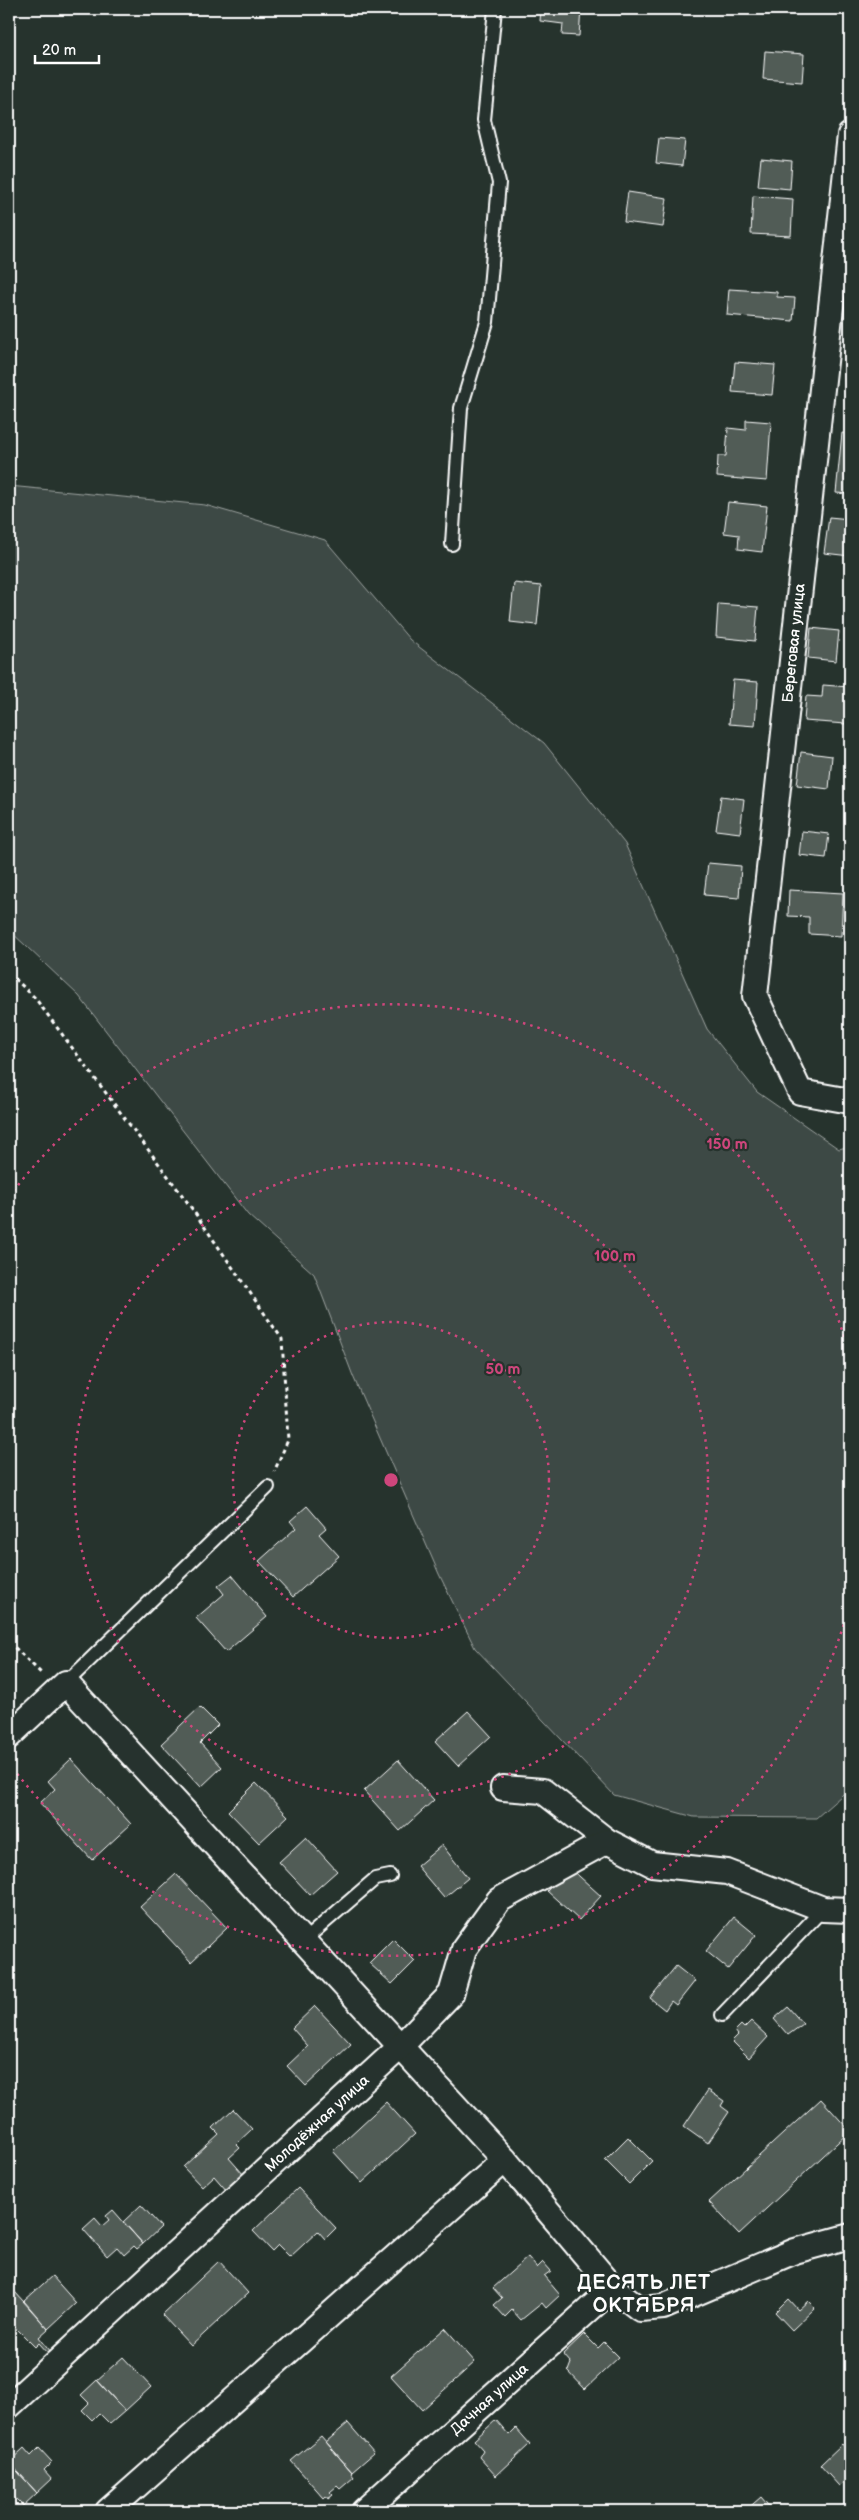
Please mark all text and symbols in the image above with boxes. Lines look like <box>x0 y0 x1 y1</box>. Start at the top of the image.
scale bar <box>35 32 99 64</box>
text: 20 m <box>42 41 76 60</box>
street label: Береговая улица <box>778 582 810 703</box>
text: 150 m <box>706 1135 748 1154</box>
text: 100 m <box>594 1247 636 1266</box>
text: 50 m <box>486 1360 521 1379</box>
centre of rings <box>382 1471 400 1489</box>
street label: Молодёжная улица <box>261 2070 373 2176</box>
district label: ДЕСЯТЬ ЛЕТ ОКТЯБРЯ <box>577 2271 711 2318</box>
street label: Дачная улица <box>446 2359 532 2439</box>

